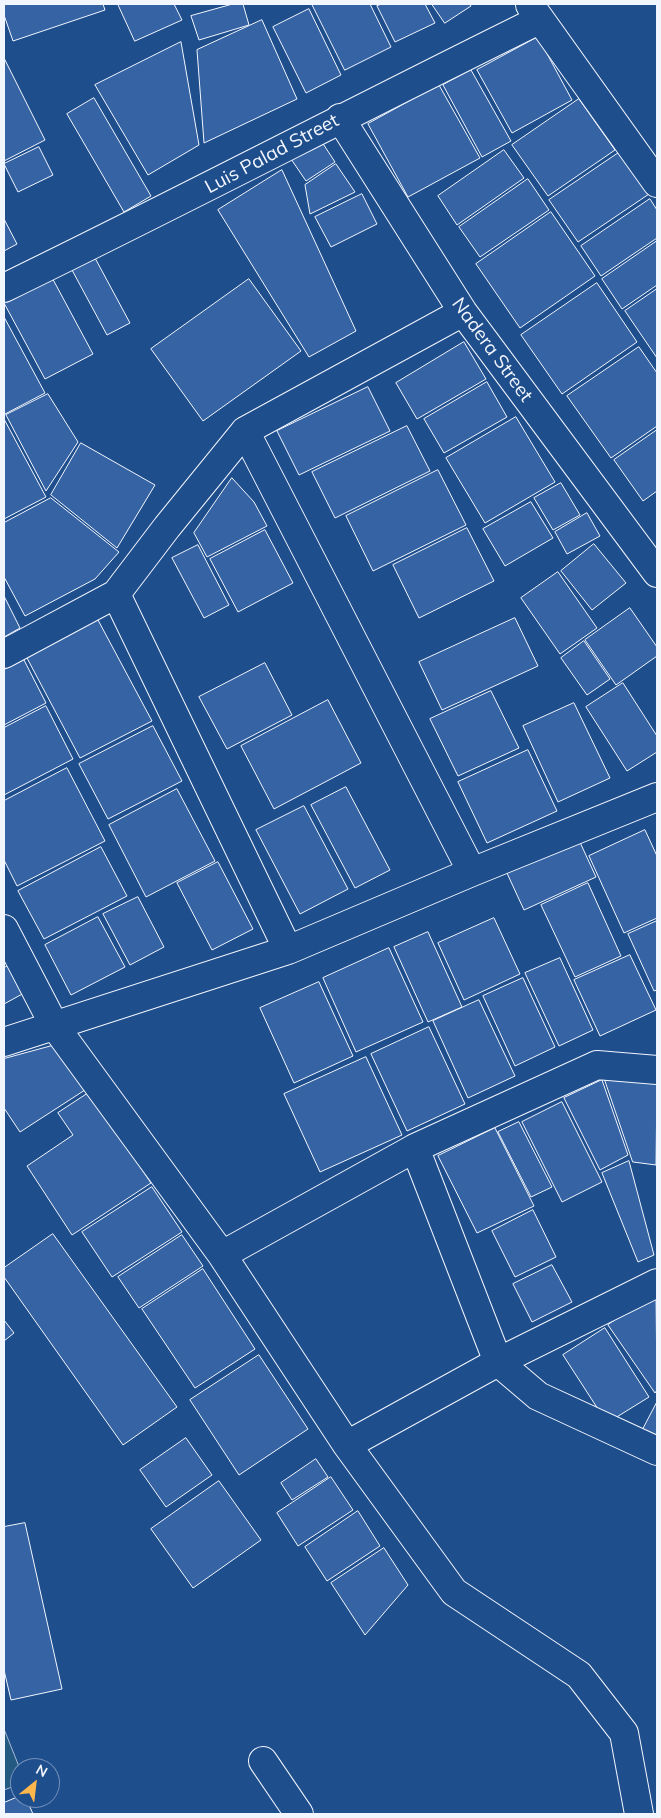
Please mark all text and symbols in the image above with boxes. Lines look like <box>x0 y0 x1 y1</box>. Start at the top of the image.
street label: Luis Palad Street <box>201 109 343 199</box>
street label: Nadera Street <box>447 294 537 406</box>
north arrow <box>10 1758 60 1808</box>
text: N <box>33 1760 51 1781</box>

